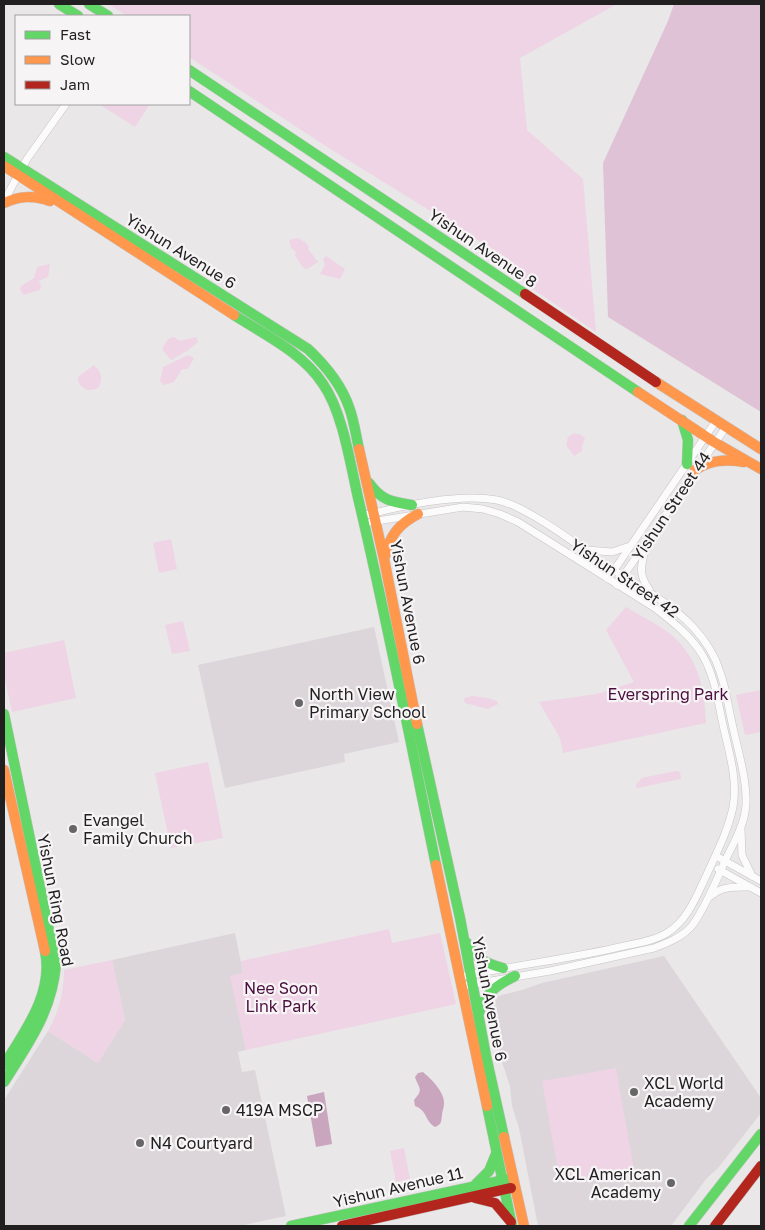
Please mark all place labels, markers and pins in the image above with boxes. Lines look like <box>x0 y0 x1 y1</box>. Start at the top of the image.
place label: North View Primary School <box>309 684 426 722</box>
marker: North View Primary School <box>293 697 305 709</box>
place label: Evangel Family Church <box>83 810 193 848</box>
marker: Evangel Family Church <box>67 823 79 835</box>
place label: XCL World Academy <box>644 1073 724 1111</box>
marker: XCL World Academy <box>628 1086 640 1098</box>
place label: 419A MSCP <box>236 1100 323 1120</box>
marker: 419A MSCP <box>220 1104 232 1116</box>
place label: N4 Courtyard <box>150 1133 253 1153</box>
marker: N4 Courtyard <box>134 1137 146 1149</box>
place label: XCL American Academy <box>554 1164 661 1202</box>
marker: XCL American Academy <box>665 1177 677 1189</box>

